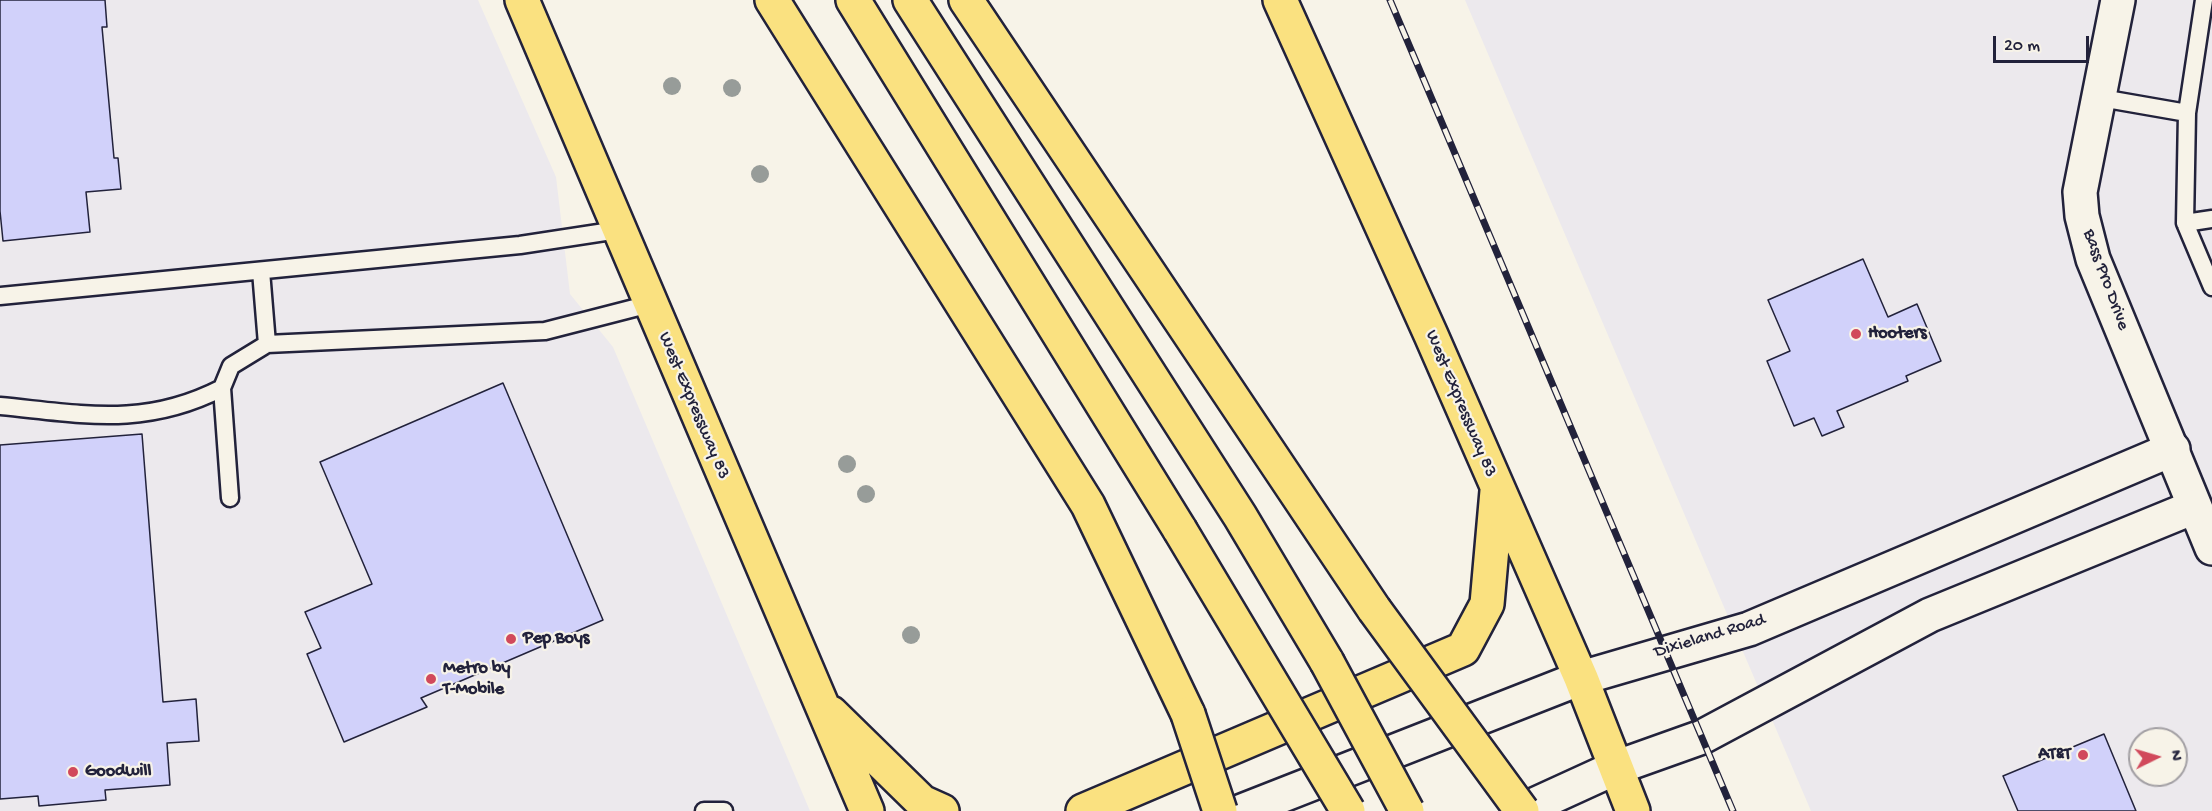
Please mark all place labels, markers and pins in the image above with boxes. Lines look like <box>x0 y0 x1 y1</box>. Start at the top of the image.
place label: Hooters <box>1868 323 1927 345</box>
marker: Hooters <box>1849 327 1863 341</box>
place label: Pep Boys <box>523 628 589 650</box>
marker: Pep Boys <box>504 632 518 646</box>
place label: Metro by T-Mobile <box>443 658 510 700</box>
marker: Metro by T-Mobile <box>424 672 438 686</box>
place label: AT&T <box>2038 744 2071 766</box>
marker: AT&T <box>2076 748 2090 762</box>
place label: Goodwill <box>85 761 151 783</box>
marker: Goodwill <box>66 765 80 779</box>

